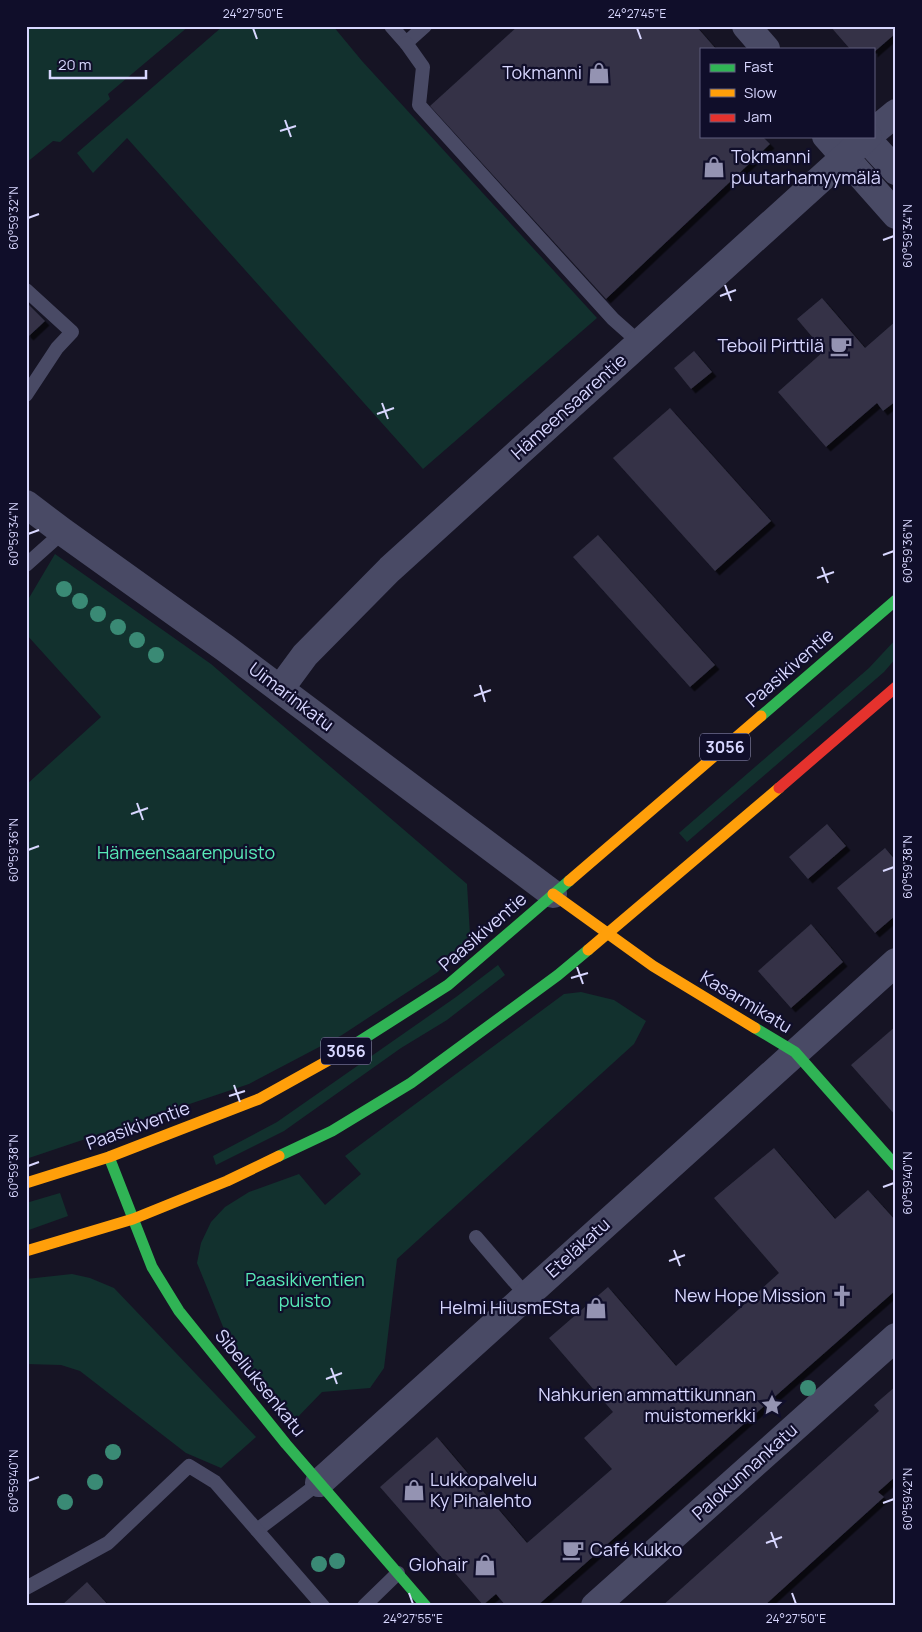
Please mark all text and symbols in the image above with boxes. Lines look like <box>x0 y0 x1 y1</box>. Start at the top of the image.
text: 24°27'50"E <box>223 5 283 22</box>
text: 24°27'45"E <box>608 5 666 22</box>
scale bar <box>50 48 146 80</box>
legend <box>700 48 874 138</box>
text: 20 m <box>58 54 91 75</box>
text: Fast <box>744 56 773 77</box>
place label: Tokmanni <box>502 60 582 84</box>
shop icon: Tokmanni <box>586 60 612 86</box>
text: Slow <box>744 82 777 103</box>
text: Jam <box>744 106 772 127</box>
place label: Tokmanni puutarhamyymälä <box>731 144 881 189</box>
shop icon: Tokmanni puutarhamyymälä <box>701 154 727 180</box>
text: 60°59'32"N <box>5 186 22 250</box>
text: 60°59'34"N <box>899 204 916 268</box>
place label: Teboil Pirttilä <box>718 333 824 357</box>
cafe icon: Teboil Pirttilä <box>828 333 854 359</box>
street label: Hämeensaarentie <box>505 348 631 465</box>
text: 60°59'34"N <box>5 502 22 566</box>
text: 60°59'36"N <box>899 519 916 583</box>
street label: Paasikiventie <box>740 622 838 712</box>
street label: Uimarinkatu <box>244 656 339 736</box>
road number: 3056 <box>700 734 750 760</box>
text: 60°59'36"N <box>5 818 22 882</box>
text: 60°59'38"N <box>899 835 916 899</box>
park label: Hämeensaarenpuisto <box>97 840 275 864</box>
street label: Paasikiventie <box>433 886 531 976</box>
street label: Kasarmikatu <box>696 964 797 1038</box>
road number: 3056 <box>321 1038 371 1064</box>
street label: Paasikiventie <box>82 1095 193 1155</box>
text: 60°59'38"N <box>5 1134 22 1198</box>
text: 60°59'40"N <box>899 1152 916 1214</box>
street label: Eteläkatu <box>540 1212 615 1282</box>
park label: Paasikiventien puisto <box>245 1267 365 1312</box>
place label: New Hope Mission <box>675 1283 826 1307</box>
church icon: New Hope Mission <box>829 1283 855 1309</box>
place label: Helmi HiusmESta <box>440 1295 580 1319</box>
shop icon: Helmi HiusmESta <box>583 1295 609 1321</box>
street label: Sibeliuksenkatu <box>210 1324 311 1441</box>
place label: Nahkurien ammattikunnan muistomerkki <box>538 1382 756 1427</box>
place icon: Nahkurien ammattikunnan muistomerkki <box>759 1392 785 1418</box>
street label: Palokunnankatu <box>687 1418 802 1525</box>
text: 60°59'40"N <box>5 1450 22 1512</box>
place label: Lukkopalvelu Ky Pihalehto <box>430 1467 537 1512</box>
text: 60°59'42"N <box>899 1468 916 1530</box>
shop icon: Lukkopalvelu Ky Pihalehto <box>401 1477 427 1503</box>
cafe icon: Café Kukko <box>560 1537 586 1563</box>
place label: Café Kukko <box>590 1537 682 1561</box>
place label: Glohair <box>409 1552 468 1576</box>
shop icon: Glohair <box>472 1552 498 1578</box>
text: 24°27'55"E <box>383 1610 443 1627</box>
text: 24°27'50"E <box>766 1610 826 1627</box>

